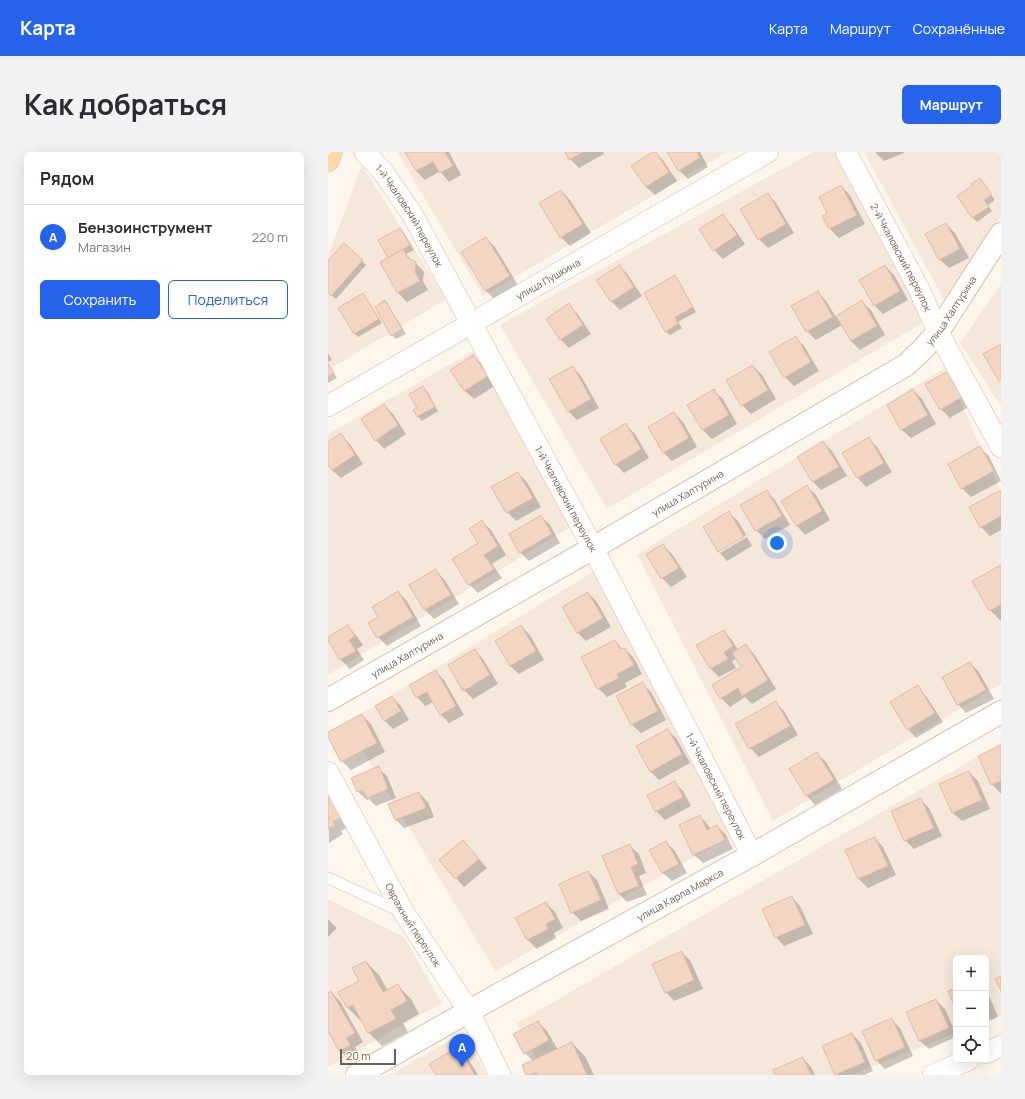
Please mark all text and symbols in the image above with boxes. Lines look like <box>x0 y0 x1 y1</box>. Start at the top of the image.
text: Карта <box>20 15 76 41</box>
text: Карта <box>769 19 808 38</box>
text: Маршрут <box>830 19 891 38</box>
text: Сохранённые <box>913 19 1005 38</box>
text: Как добраться <box>24 85 227 123</box>
button: Маршрут <box>902 85 1001 124</box>
street label: 1-й Чкаловский переулок <box>372 161 447 271</box>
text: Рядом <box>40 167 94 190</box>
street label: 2-й Чкаловский переулок <box>867 201 936 315</box>
text: Бензоинструмент <box>78 217 213 238</box>
text: A <box>49 228 57 246</box>
text: 220 m <box>252 228 288 246</box>
text: Магазин <box>78 238 131 256</box>
street label: улица Пушкина <box>513 255 583 303</box>
street label: улица Халтурина <box>922 273 979 348</box>
button: Сохранить <box>40 280 160 319</box>
button: Поделиться <box>168 280 288 319</box>
street label: 1-й Чкаловский переулок <box>532 443 601 555</box>
street label: улица Халтурина <box>649 466 726 519</box>
your location <box>767 533 787 553</box>
street label: улица Халтурина <box>368 628 446 681</box>
street label: 1-й Чкаловский переулок <box>683 730 750 843</box>
street label: улица Карла Маркса <box>634 865 726 924</box>
street label: Овражный переулок <box>382 880 445 970</box>
map controls <box>953 955 989 1063</box>
button: + <box>953 955 989 991</box>
button: − <box>953 991 989 1027</box>
button: locate <box>953 1027 989 1063</box>
pin: A <box>449 1034 475 1067</box>
scale bar <box>340 1047 396 1066</box>
text: 20 m <box>346 1048 371 1063</box>

